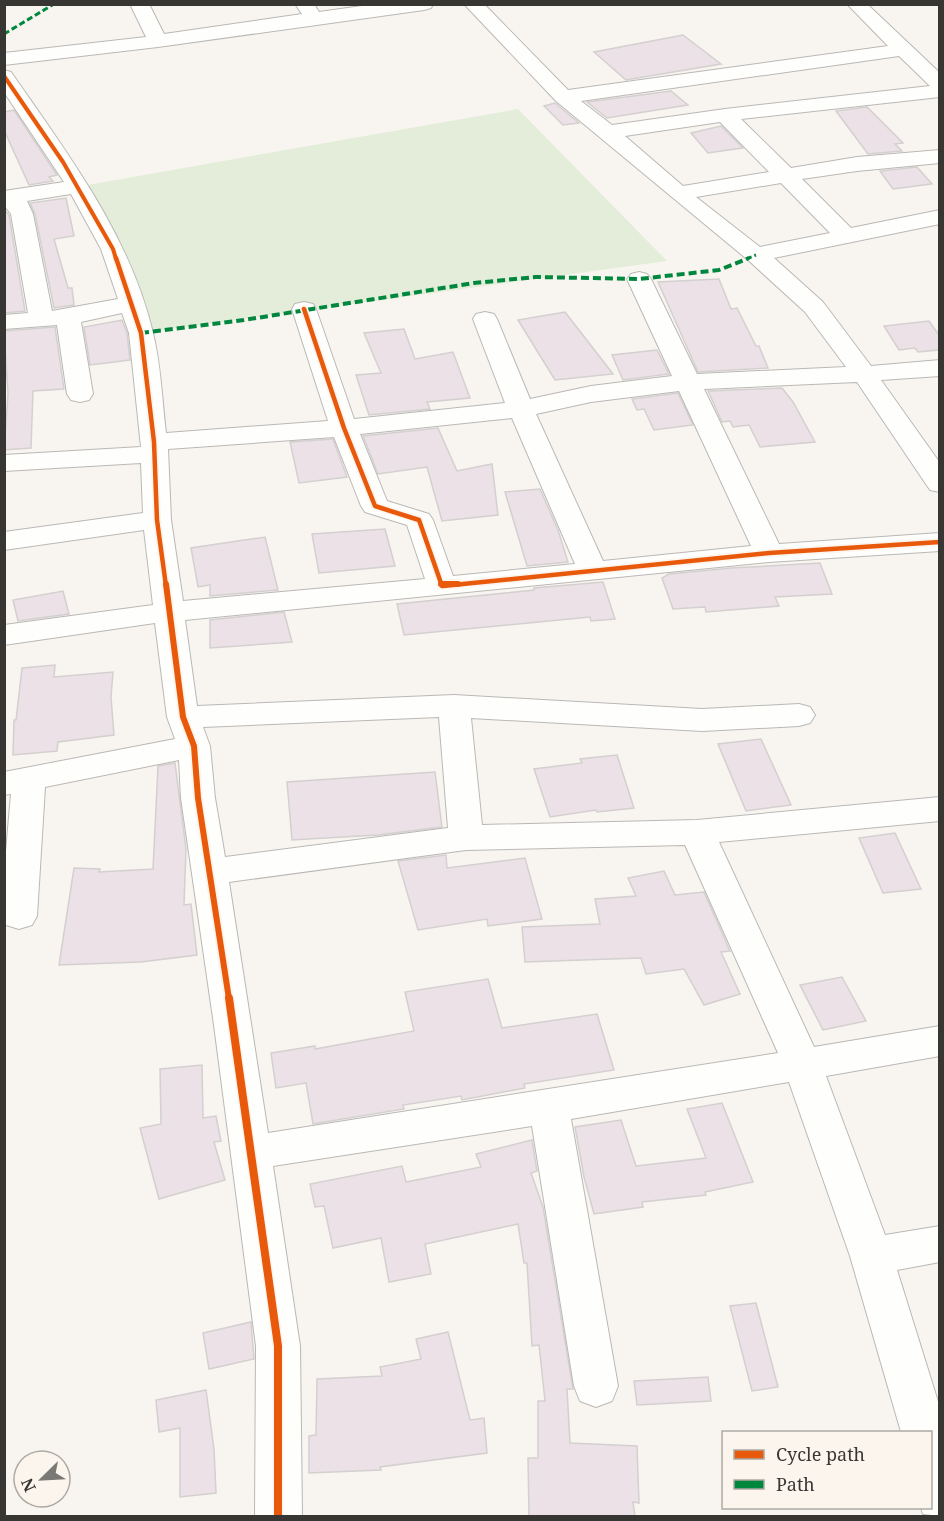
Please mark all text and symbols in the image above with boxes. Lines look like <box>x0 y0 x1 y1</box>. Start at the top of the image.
legend <box>722 1431 932 1509</box>
text: Cycle path <box>776 1442 865 1466</box>
north arrow <box>12 1449 72 1509</box>
text: Path <box>776 1472 815 1496</box>
text: N <box>16 1475 41 1495</box>

